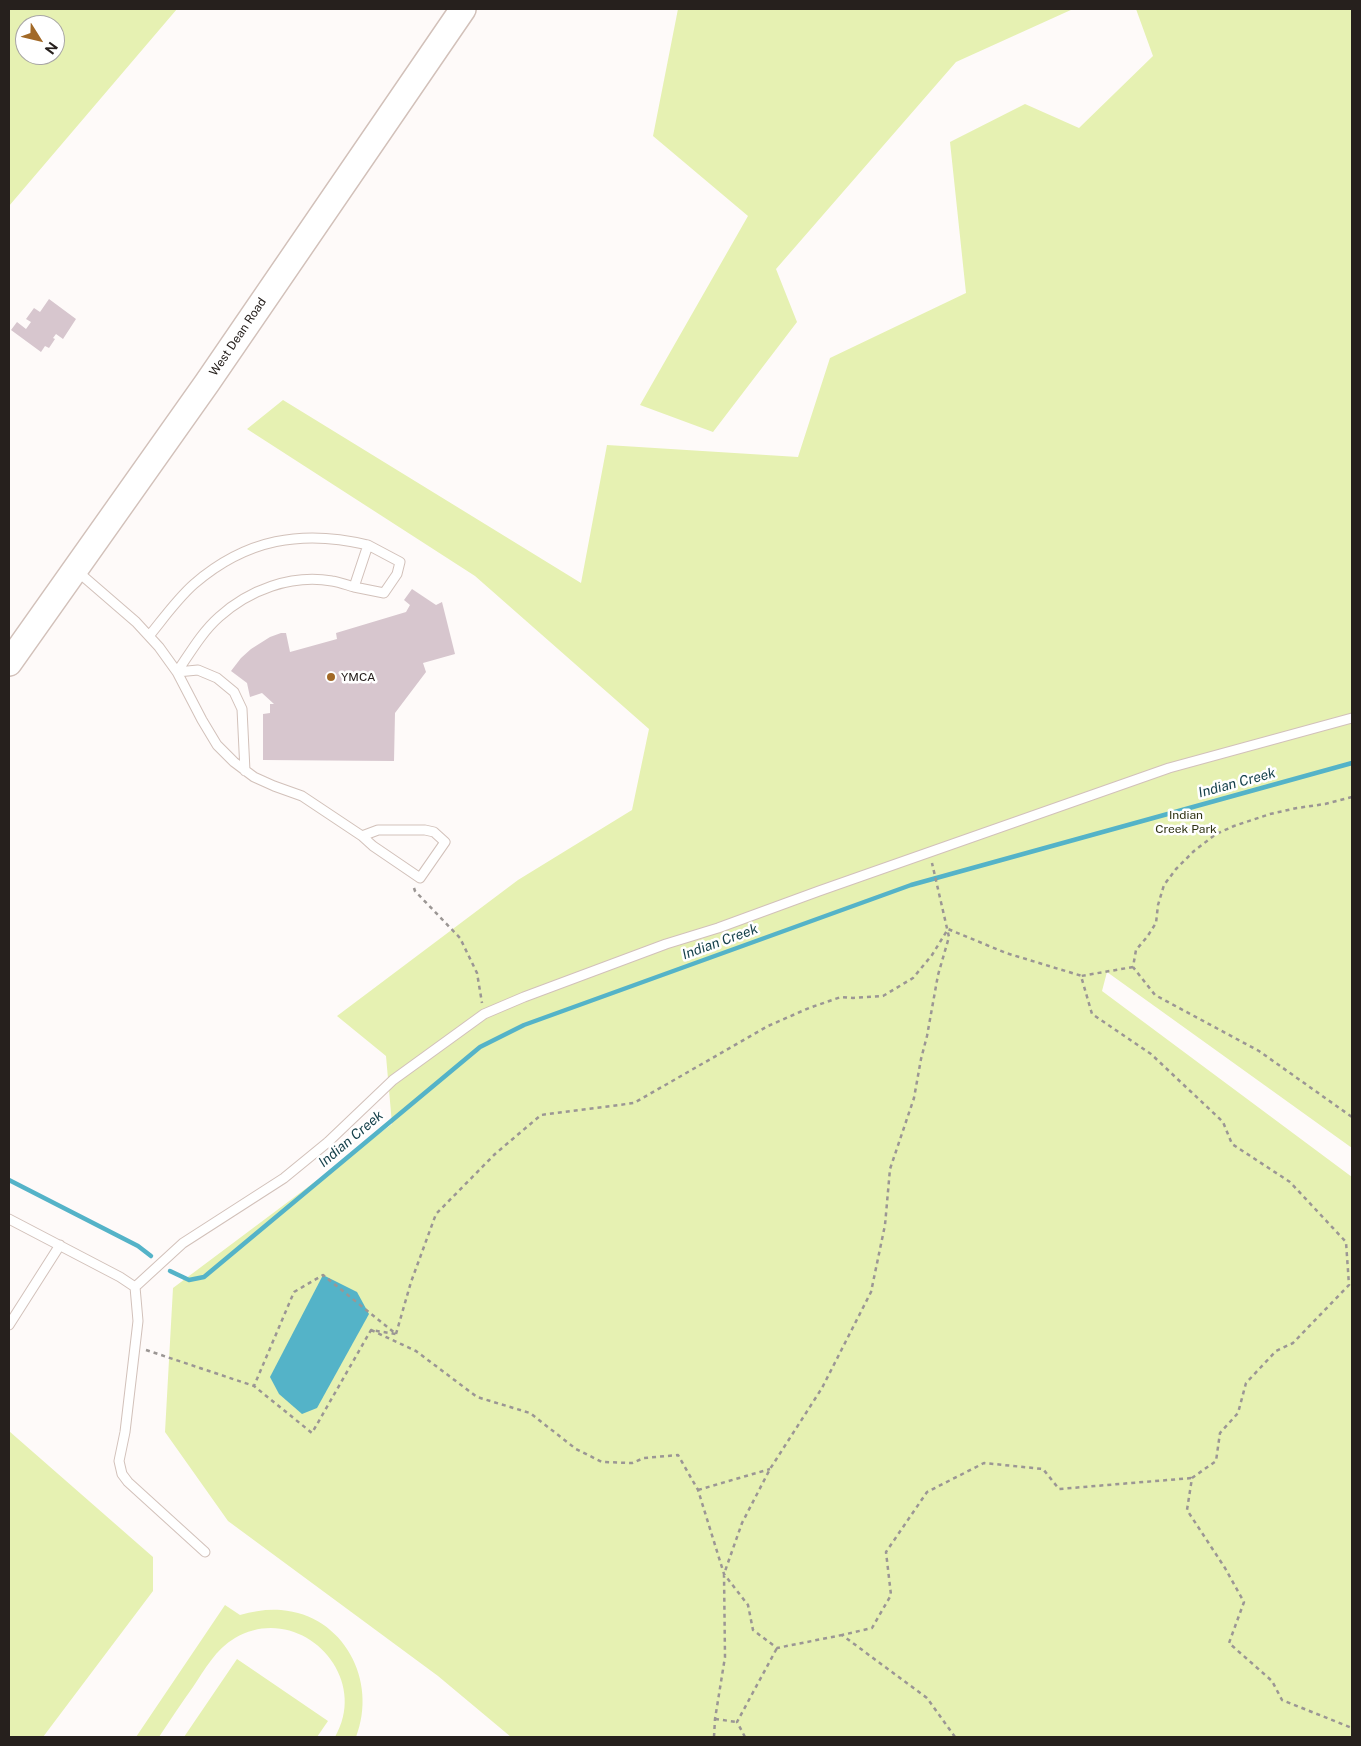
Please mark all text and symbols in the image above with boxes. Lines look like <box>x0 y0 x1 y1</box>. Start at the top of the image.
north arrow <box>15 15 65 65</box>
text: N <box>42 39 61 57</box>
street label: West Dean Road <box>207 295 269 379</box>
place label: YMCA <box>341 670 376 684</box>
marker: YMCA <box>325 671 337 683</box>
water label: Indian Creek <box>1197 765 1277 801</box>
park label: Indian Creek Park <box>1155 808 1217 836</box>
water label: Indian Creek <box>680 921 760 963</box>
water label: Indian Creek <box>315 1107 387 1171</box>

